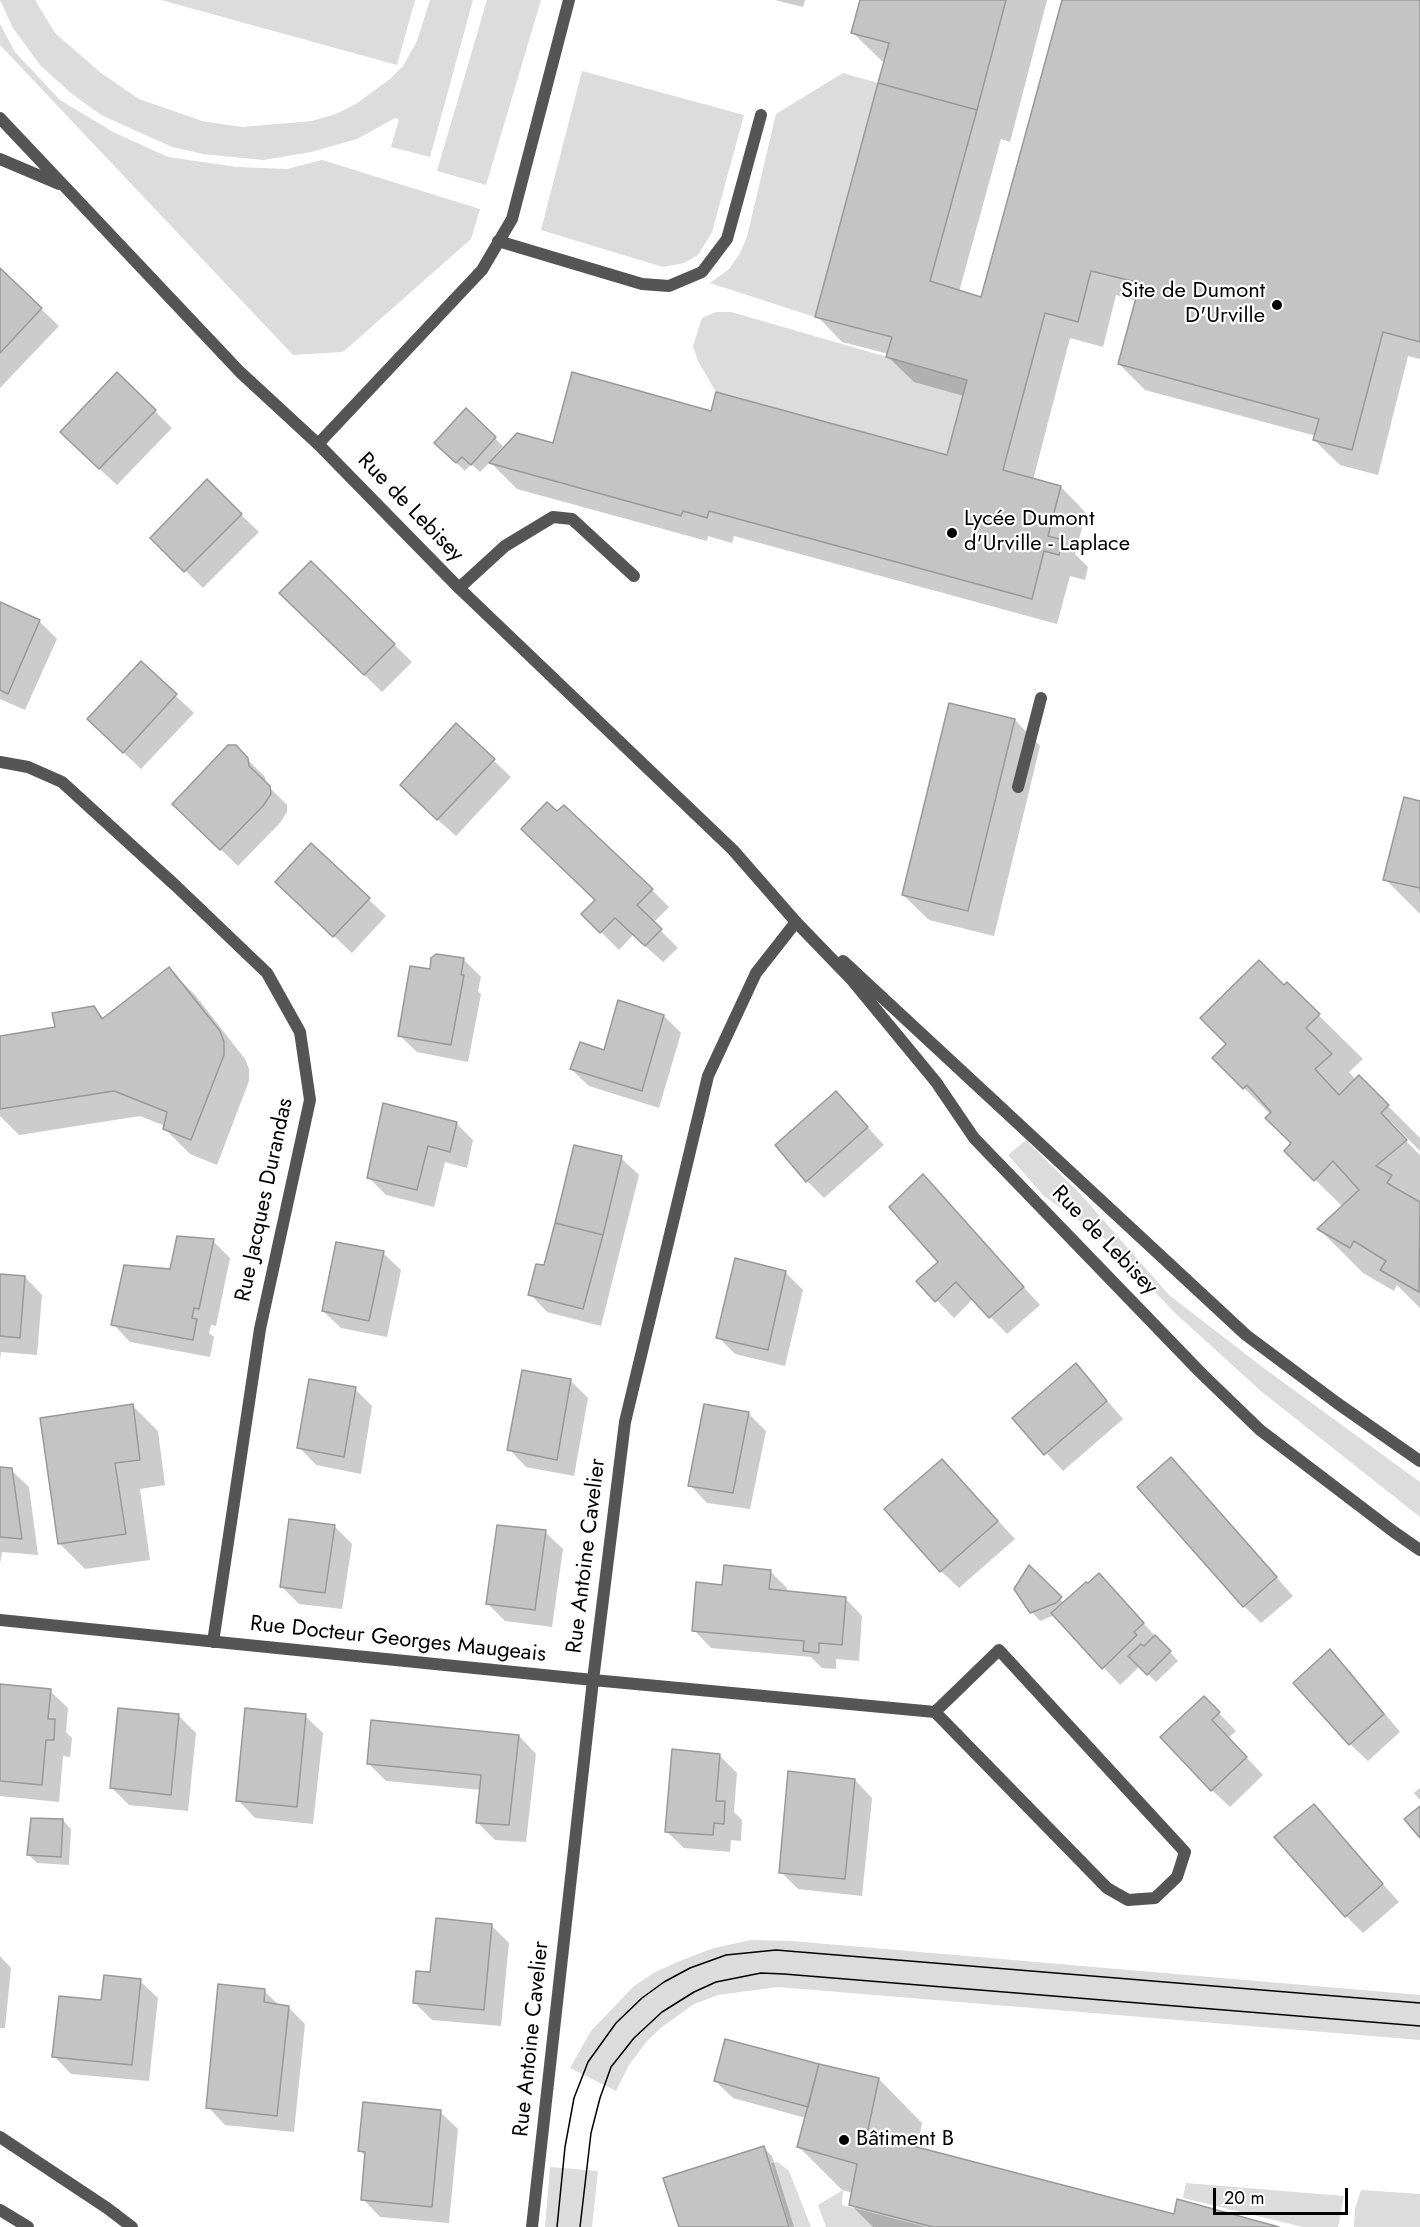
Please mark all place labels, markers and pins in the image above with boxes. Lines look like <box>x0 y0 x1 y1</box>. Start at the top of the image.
place label: Site de Dumont D'Urville <box>1121 279 1265 330</box>
marker: Site de Dumont D'Urville <box>1270 298 1284 312</box>
place label: Lycée Dumont d'Urville - Laplace <box>964 507 1130 558</box>
marker: Lycée Dumont d'Urville - Laplace <box>945 526 959 540</box>
place label: Bâtiment B <box>856 2127 954 2153</box>
marker: Bâtiment B <box>837 2133 851 2147</box>

